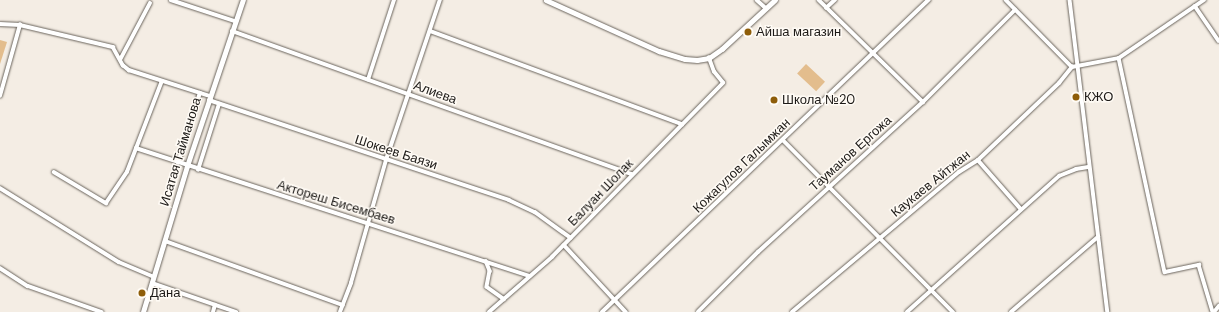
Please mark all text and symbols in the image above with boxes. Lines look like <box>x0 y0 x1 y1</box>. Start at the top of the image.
place label: Айша магазин <box>756 24 841 40</box>
marker: Айша магазин <box>743 27 753 37</box>
street label: Алиева <box>411 78 459 108</box>
place label: КЖО <box>1084 89 1113 105</box>
place label: Школа №20 <box>782 92 855 108</box>
marker: КЖО <box>1071 92 1081 102</box>
marker: Школа №20 <box>769 95 779 105</box>
street label: Исатая Тайманова <box>157 96 205 208</box>
street label: Тауманов Ергожа <box>807 113 895 195</box>
street label: Кожагулов Галымжан <box>690 115 794 217</box>
street label: Шокеев Баязи <box>353 132 439 174</box>
street label: Каукаев Айтжан <box>888 147 974 221</box>
street label: Балуан Шолак <box>565 156 637 230</box>
street label: Актореш Бисембаев <box>275 178 397 228</box>
place label: Дана <box>150 285 180 301</box>
marker: Дана <box>137 288 147 298</box>

